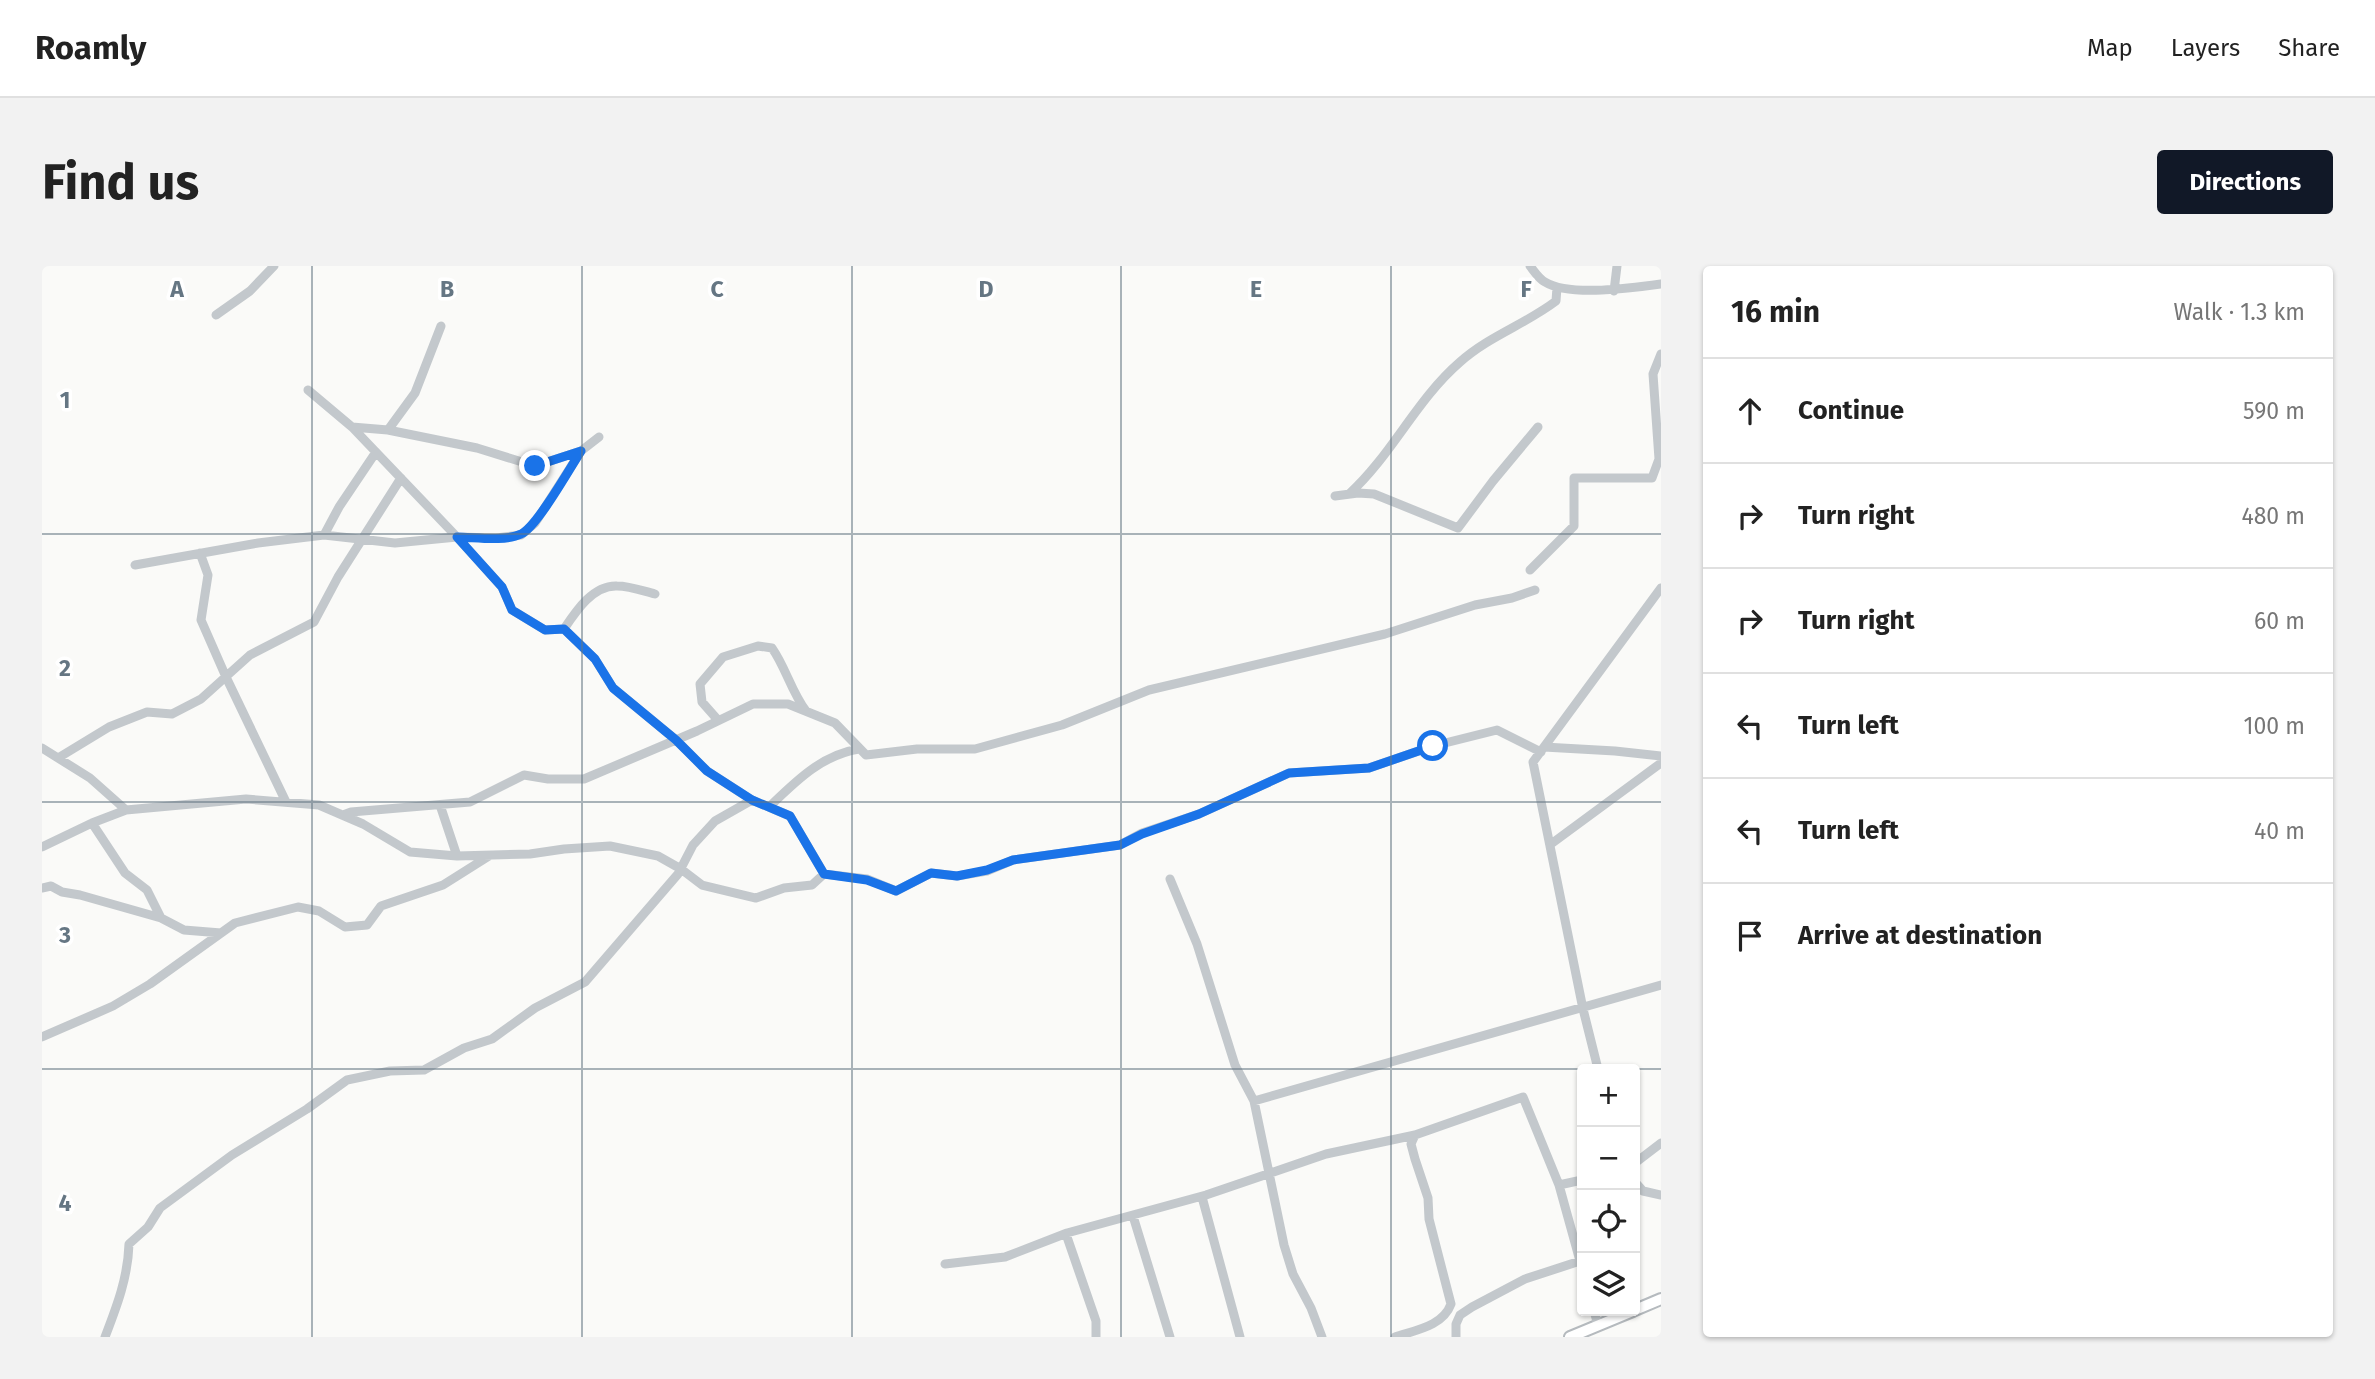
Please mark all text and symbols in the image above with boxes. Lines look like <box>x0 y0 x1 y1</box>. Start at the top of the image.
text: Roamly <box>35 28 146 68</box>
text: Map <box>2087 34 2133 62</box>
text: Layers <box>2171 34 2240 62</box>
text: Share <box>2278 34 2340 62</box>
button: Directions <box>2157 150 2333 214</box>
text: Find us <box>42 153 199 212</box>
text: A <box>169 275 184 303</box>
text: B <box>440 275 454 303</box>
text: C <box>710 275 724 303</box>
text: D <box>979 275 994 303</box>
text: E <box>1250 275 1262 303</box>
text: F <box>1520 275 1532 303</box>
text: 16 min <box>1731 294 1820 330</box>
text: Walk · 1.3 km <box>2173 298 2305 326</box>
text: 1 <box>60 386 70 414</box>
icon: ahead <box>1731 392 1769 430</box>
text: Continue <box>1798 395 1904 426</box>
text: 590 m <box>2243 397 2305 425</box>
route end <box>519 450 550 481</box>
icon: right <box>1731 497 1769 535</box>
text: Turn right <box>1798 500 1915 531</box>
text: 480 m <box>2241 502 2305 530</box>
icon: right <box>1731 602 1769 640</box>
text: Turn right <box>1798 605 1915 636</box>
text: 60 m <box>2254 607 2305 635</box>
text: 2 <box>59 654 71 682</box>
icon: left <box>1731 707 1769 745</box>
text: Turn left <box>1798 710 1899 741</box>
text: 100 m <box>2244 712 2305 740</box>
route start <box>1417 730 1448 761</box>
icon: left <box>1731 812 1769 850</box>
text: Turn left <box>1798 815 1899 846</box>
text: 40 m <box>2254 817 2305 845</box>
icon: arrive <box>1731 917 1769 955</box>
text: Arrive at destination <box>1798 920 2042 951</box>
text: 3 <box>58 921 71 949</box>
map controls <box>1577 1064 1640 1316</box>
button: + <box>1577 1064 1640 1127</box>
button: − <box>1577 1127 1640 1190</box>
text: 4 <box>59 1189 72 1217</box>
button: locate <box>1577 1190 1640 1253</box>
button: layers <box>1577 1253 1640 1316</box>

